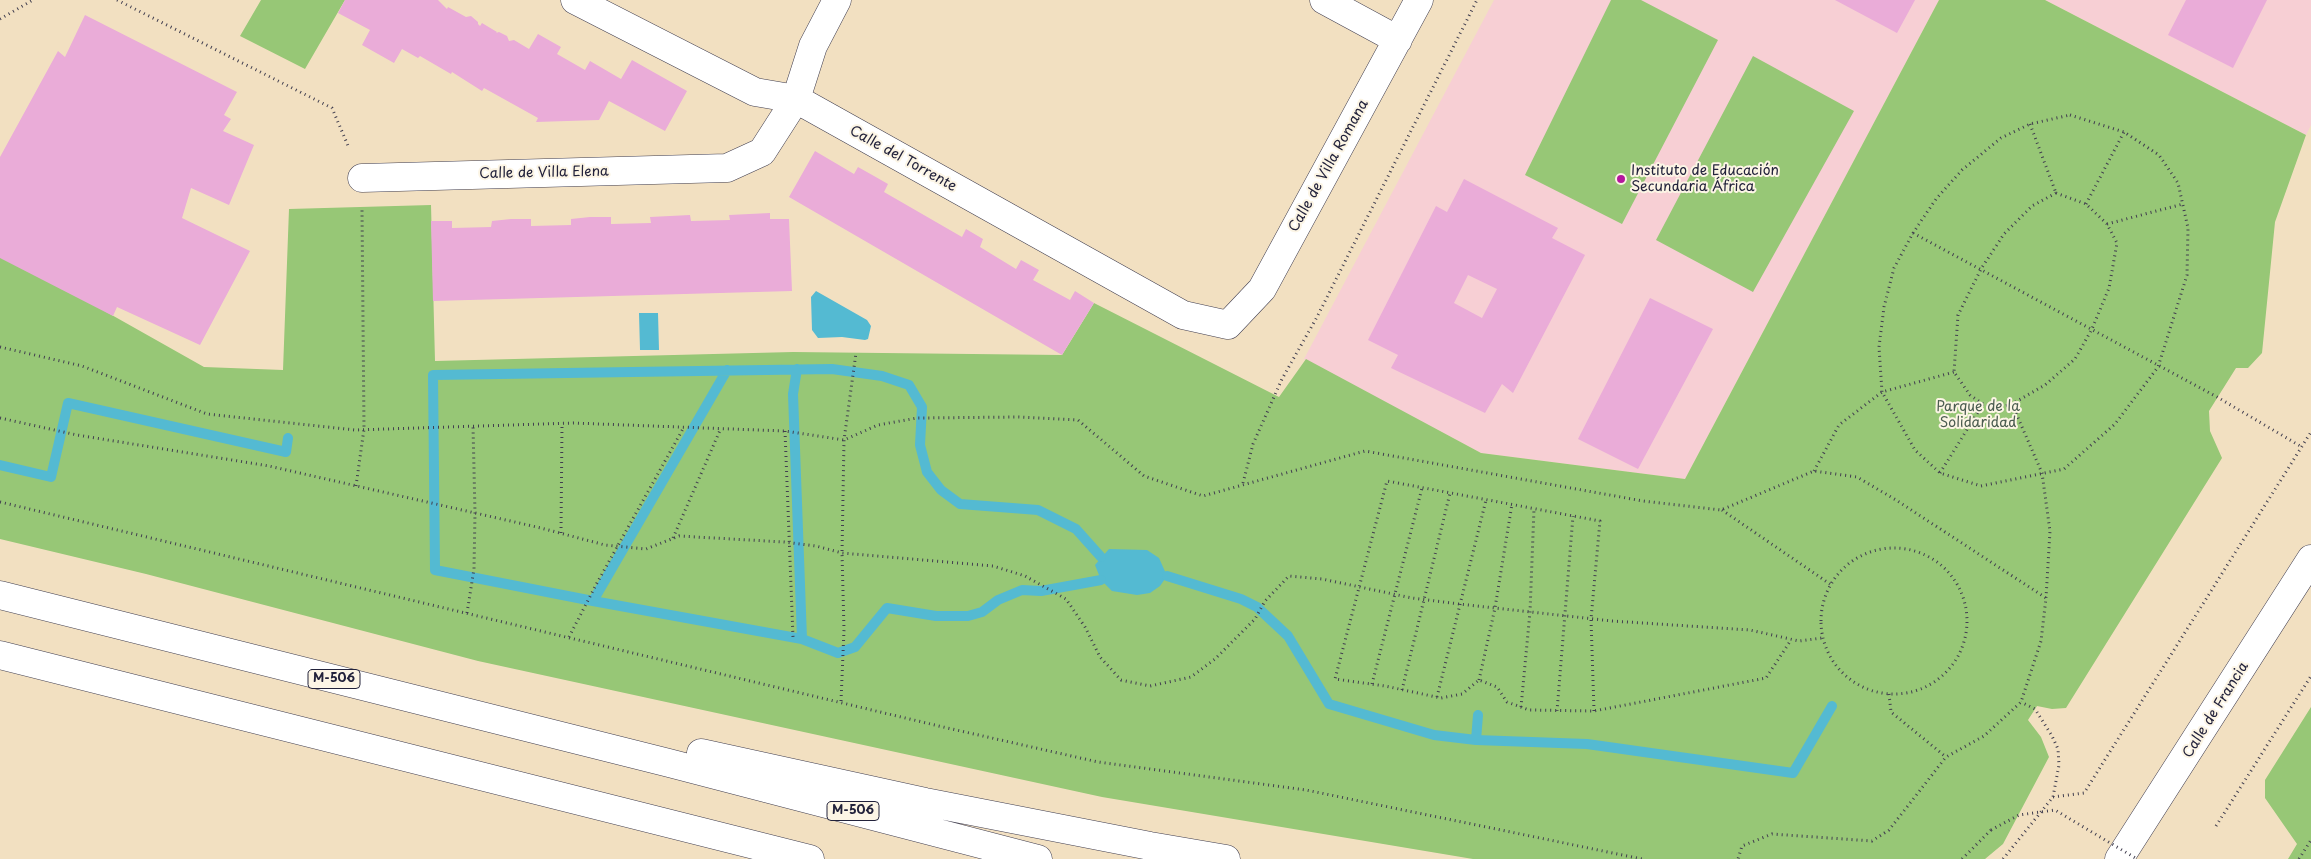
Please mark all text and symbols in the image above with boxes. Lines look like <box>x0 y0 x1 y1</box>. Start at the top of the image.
street label: Calle de Villa Romana <box>1286 97 1372 235</box>
street label: Calle del Torrente <box>847 123 959 195</box>
street label: Calle de Villa Elena <box>479 163 609 183</box>
place label: Instituto de Educación Secundaria África <box>1631 163 1779 196</box>
marker: Instituto de Educación Secundaria África <box>1615 173 1627 185</box>
park label: Parque de la Solidaridad <box>1936 399 2020 432</box>
street label: Calle de Francia <box>2180 659 2252 761</box>
road number: M-506 <box>308 670 360 689</box>
road number: M-506 <box>827 801 879 820</box>

